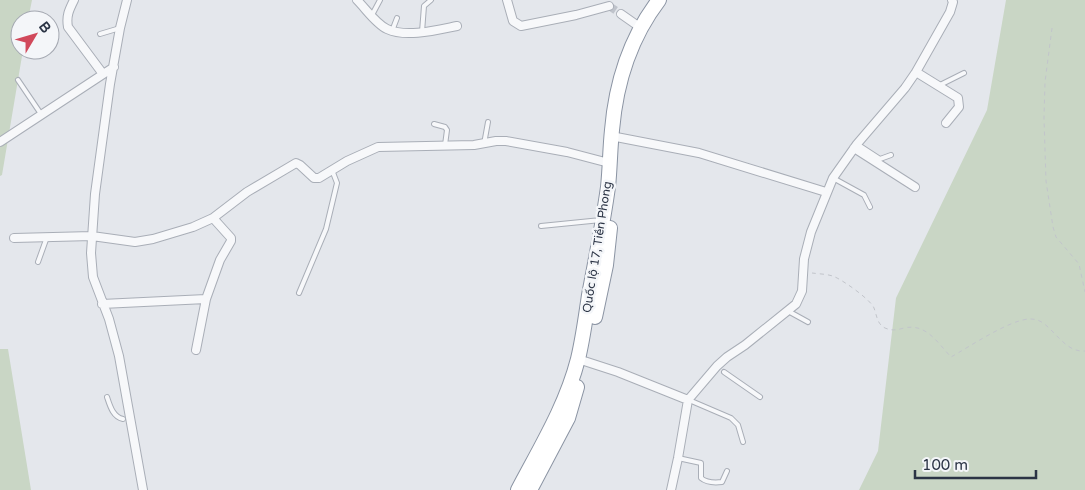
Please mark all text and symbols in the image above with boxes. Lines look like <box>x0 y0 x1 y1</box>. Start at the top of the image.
north arrow <box>10 10 60 60</box>
text: B <box>35 18 55 37</box>
street label: Quốc lộ 17, Tiền Phong <box>580 180 614 314</box>
scale bar <box>915 448 1036 480</box>
text: 100 m <box>922 456 968 474</box>

